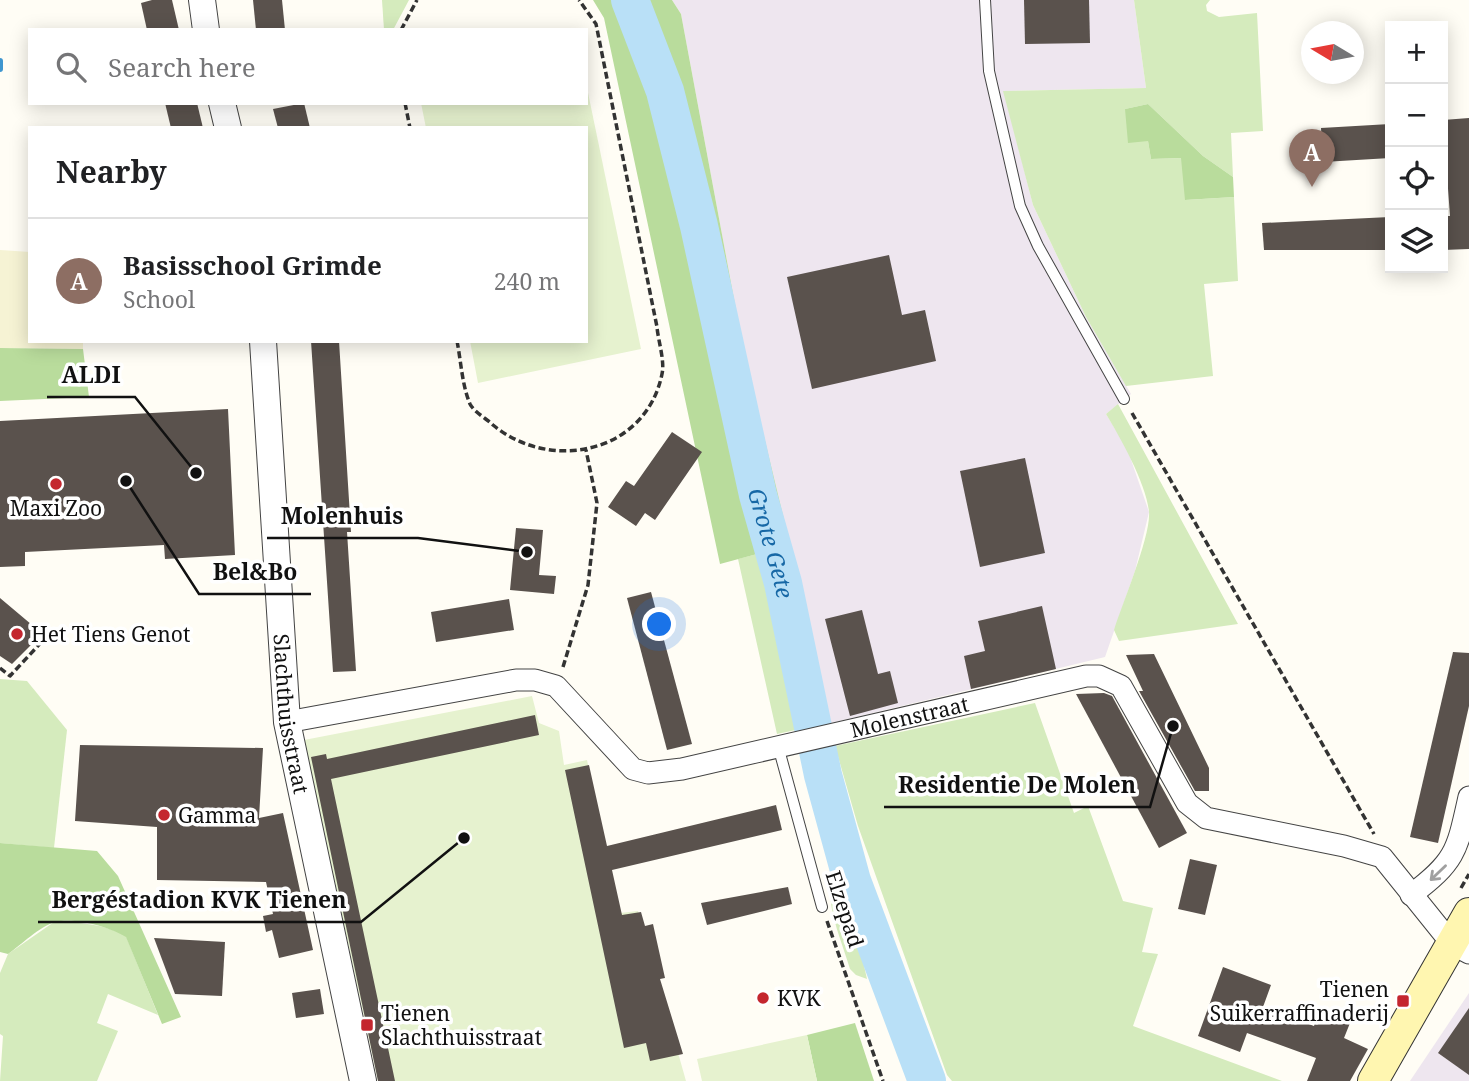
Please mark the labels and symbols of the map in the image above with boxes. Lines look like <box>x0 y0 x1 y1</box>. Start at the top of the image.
north arrow <box>1301 21 1364 84</box>
pin: A <box>1289 129 1335 187</box>
callout: ALDI <box>47 353 135 397</box>
text: ALDI <box>61 358 121 390</box>
marker: Maxi Zoo <box>48 476 64 492</box>
water label: Grote Gete <box>741 484 802 601</box>
place label: Maxi Zoo <box>10 494 102 522</box>
callout: Molenhuis <box>267 494 418 538</box>
text: Molenhuis <box>281 499 403 531</box>
callout: Bel&Bo <box>199 550 311 594</box>
text: Bel&Bo <box>213 555 297 587</box>
your location <box>642 607 676 641</box>
place label: Het Tiens Genot <box>31 620 190 648</box>
marker: Het Tiens Genot <box>9 626 25 642</box>
street label: Slachthuisstraat <box>267 633 316 796</box>
street label: Molenstraat <box>848 689 971 744</box>
callout: Residentie De Molen <box>884 763 1150 807</box>
text: Residentie De Molen <box>898 768 1136 800</box>
place label: Gamma <box>178 801 256 829</box>
marker: Gamma <box>156 807 172 823</box>
one-way arrow <box>1430 864 1447 881</box>
street label: Elzepad <box>819 867 871 951</box>
callout: Bergéstadion KVK Tienen <box>38 878 361 922</box>
text: Bergéstadion KVK Tienen <box>51 883 347 915</box>
place label: Tienen Suikerraffinaderij <box>1210 975 1389 1027</box>
place label: KVK <box>777 984 821 1012</box>
marker: KVK <box>755 990 771 1006</box>
marker: Tienen Suikerraffinaderij <box>1395 993 1411 1009</box>
place label: Tienen Slachthuisstraat <box>381 999 542 1051</box>
marker: Tienen Slachthuisstraat <box>359 1017 375 1033</box>

